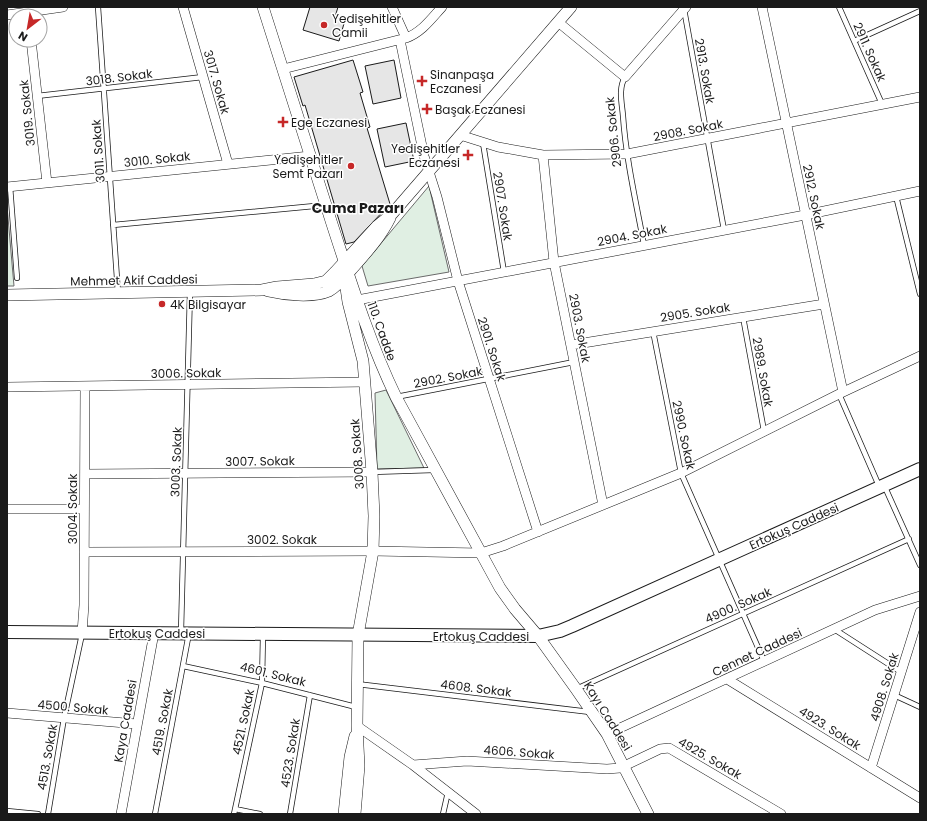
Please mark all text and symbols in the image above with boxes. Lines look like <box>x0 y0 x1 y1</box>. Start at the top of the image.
north arrow <box>8 8 48 48</box>
place label: Yedişehitler Camii <box>332 10 402 41</box>
marker: Yedişehitler Camii <box>319 20 329 30</box>
street label: 2911. Sokak <box>849 20 891 85</box>
text: N <box>15 28 31 46</box>
street label: 2913. Sokak <box>691 37 719 106</box>
street label: 3017. Sokak <box>200 48 234 117</box>
street label: 3018. Sokak <box>85 64 154 90</box>
place label: Sinanpaşa Eczanesi <box>430 66 494 97</box>
marker: Sinanpaşa Eczanesi <box>417 76 427 86</box>
street label: 3019. Sokak <box>15 78 39 147</box>
street label: 2906. Sokak <box>601 95 625 168</box>
place label: Başak Eczanesi <box>435 101 526 118</box>
marker: Başak Eczanesi <box>422 104 432 114</box>
place label: Ege Eczanesi <box>291 114 367 131</box>
street label: 2908. Sokak <box>652 115 725 145</box>
marker: Ege Eczanesi <box>278 117 288 127</box>
street label: 3011. Sokak <box>87 118 109 183</box>
place label: Yedişehitler Eczanesi <box>391 140 461 171</box>
street label: 3010. Sokak <box>123 147 192 171</box>
marker: Yedişehitler Eczanesi <box>463 150 473 160</box>
place label: Yedişehitler Semt Pazarı <box>273 151 344 182</box>
marker: Yedişehitler Semt Pazarı <box>346 161 356 171</box>
street label: 2912. Sokak <box>799 163 829 232</box>
street label: 2907. Sokak <box>489 170 517 242</box>
district label: Cuma Pazarı <box>312 198 404 218</box>
street label: 2904. Sokak <box>596 220 669 250</box>
street label: Mehmet Akif Caddesi <box>70 270 198 290</box>
street label: 2903. Sokak <box>565 292 595 365</box>
place label: 4K Bilgisayar <box>170 296 247 313</box>
street label: 2905. Sokak <box>659 298 732 326</box>
marker: 4K Bilgisayar <box>157 299 167 309</box>
street label: 110. Cadde <box>363 299 401 363</box>
street label: 2901. Sokak <box>474 315 511 384</box>
street label: 2989. Sokak <box>749 336 778 409</box>
street label: 2902. Sokak <box>412 362 485 392</box>
street label: 3006. Sokak <box>151 364 222 382</box>
street label: 2990. Sokak <box>668 399 700 472</box>
street label: 3008. Sokak <box>346 417 368 490</box>
street label: 3003. Sokak <box>166 426 186 497</box>
street label: 3007. Sokak <box>225 452 296 470</box>
street label: 3004. Sokak <box>64 473 81 544</box>
street label: Ertokuş Caddesi <box>747 499 841 553</box>
street label: 3002. Sokak <box>247 531 318 548</box>
street label: 4900. Sokak <box>702 582 775 627</box>
street label: Cennet Caddesi <box>709 624 805 680</box>
street label: Ertokuş Caddesi <box>109 625 205 642</box>
street label: Ertokuş Caddesi <box>433 628 529 645</box>
street label: 4908. Sokak <box>865 650 903 724</box>
street label: 4601. Sokak <box>238 658 309 691</box>
street label: 4608. Sokak <box>440 675 513 701</box>
street label: Kaya Caddesi <box>109 678 141 764</box>
street label: Kayı Caddesi <box>580 678 636 754</box>
street label: 4519. Sokak <box>147 686 177 757</box>
street label: 4521. Sokak <box>228 687 258 756</box>
street label: 4500. Sokak <box>37 695 110 719</box>
street label: 4923. Sokak <box>796 702 865 754</box>
street label: 4523. Sokak <box>276 716 304 789</box>
street label: 4513. Sokak <box>33 722 61 791</box>
street label: 4925. Sokak <box>675 733 745 783</box>
street label: 4606. Sokak <box>483 741 556 763</box>

